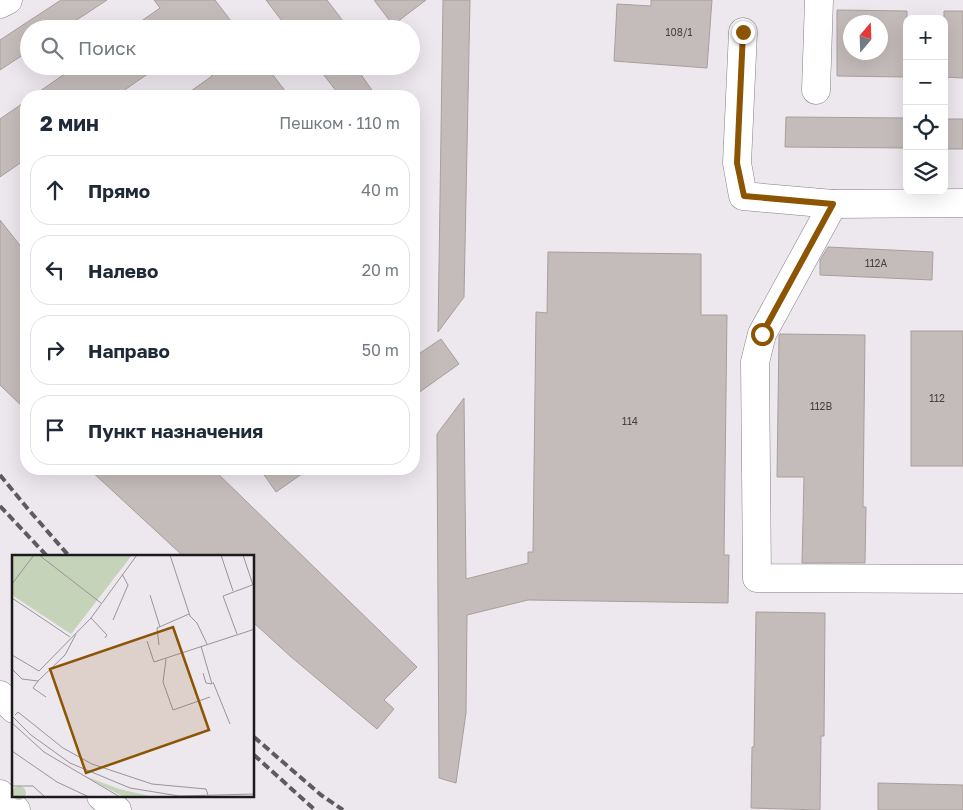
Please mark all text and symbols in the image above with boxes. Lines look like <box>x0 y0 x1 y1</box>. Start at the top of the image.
north arrow <box>843 15 888 60</box>
map controls <box>903 15 948 195</box>
button: + <box>903 15 948 60</box>
search box <box>20 20 420 75</box>
route end <box>732 21 755 44</box>
house number: 108/1 <box>666 26 693 38</box>
icon: search <box>38 34 66 62</box>
text: Поиск <box>78 36 137 59</box>
button: − <box>903 60 948 105</box>
button: locate <box>903 105 948 150</box>
text: 2 мин <box>40 110 99 136</box>
text: Пешком · 110 m <box>279 113 400 133</box>
button: layers <box>903 150 948 195</box>
icon: ahead <box>41 176 69 204</box>
text: Прямо <box>88 179 150 202</box>
text: 40 m <box>361 180 399 200</box>
icon: left <box>41 256 69 284</box>
house number: 112А <box>865 257 887 269</box>
text: Налево <box>88 259 158 282</box>
text: 20 m <box>362 260 399 280</box>
route start <box>751 323 774 346</box>
icon: right <box>41 336 69 364</box>
text: Направо <box>88 339 170 362</box>
text: 50 m <box>362 340 399 360</box>
house number: 112 <box>929 392 945 404</box>
house number: 112В <box>810 400 832 412</box>
house number: 114 <box>622 415 638 427</box>
icon: arrive <box>41 416 69 444</box>
text: Пункт назначения <box>88 419 263 442</box>
inset map <box>12 555 255 798</box>

